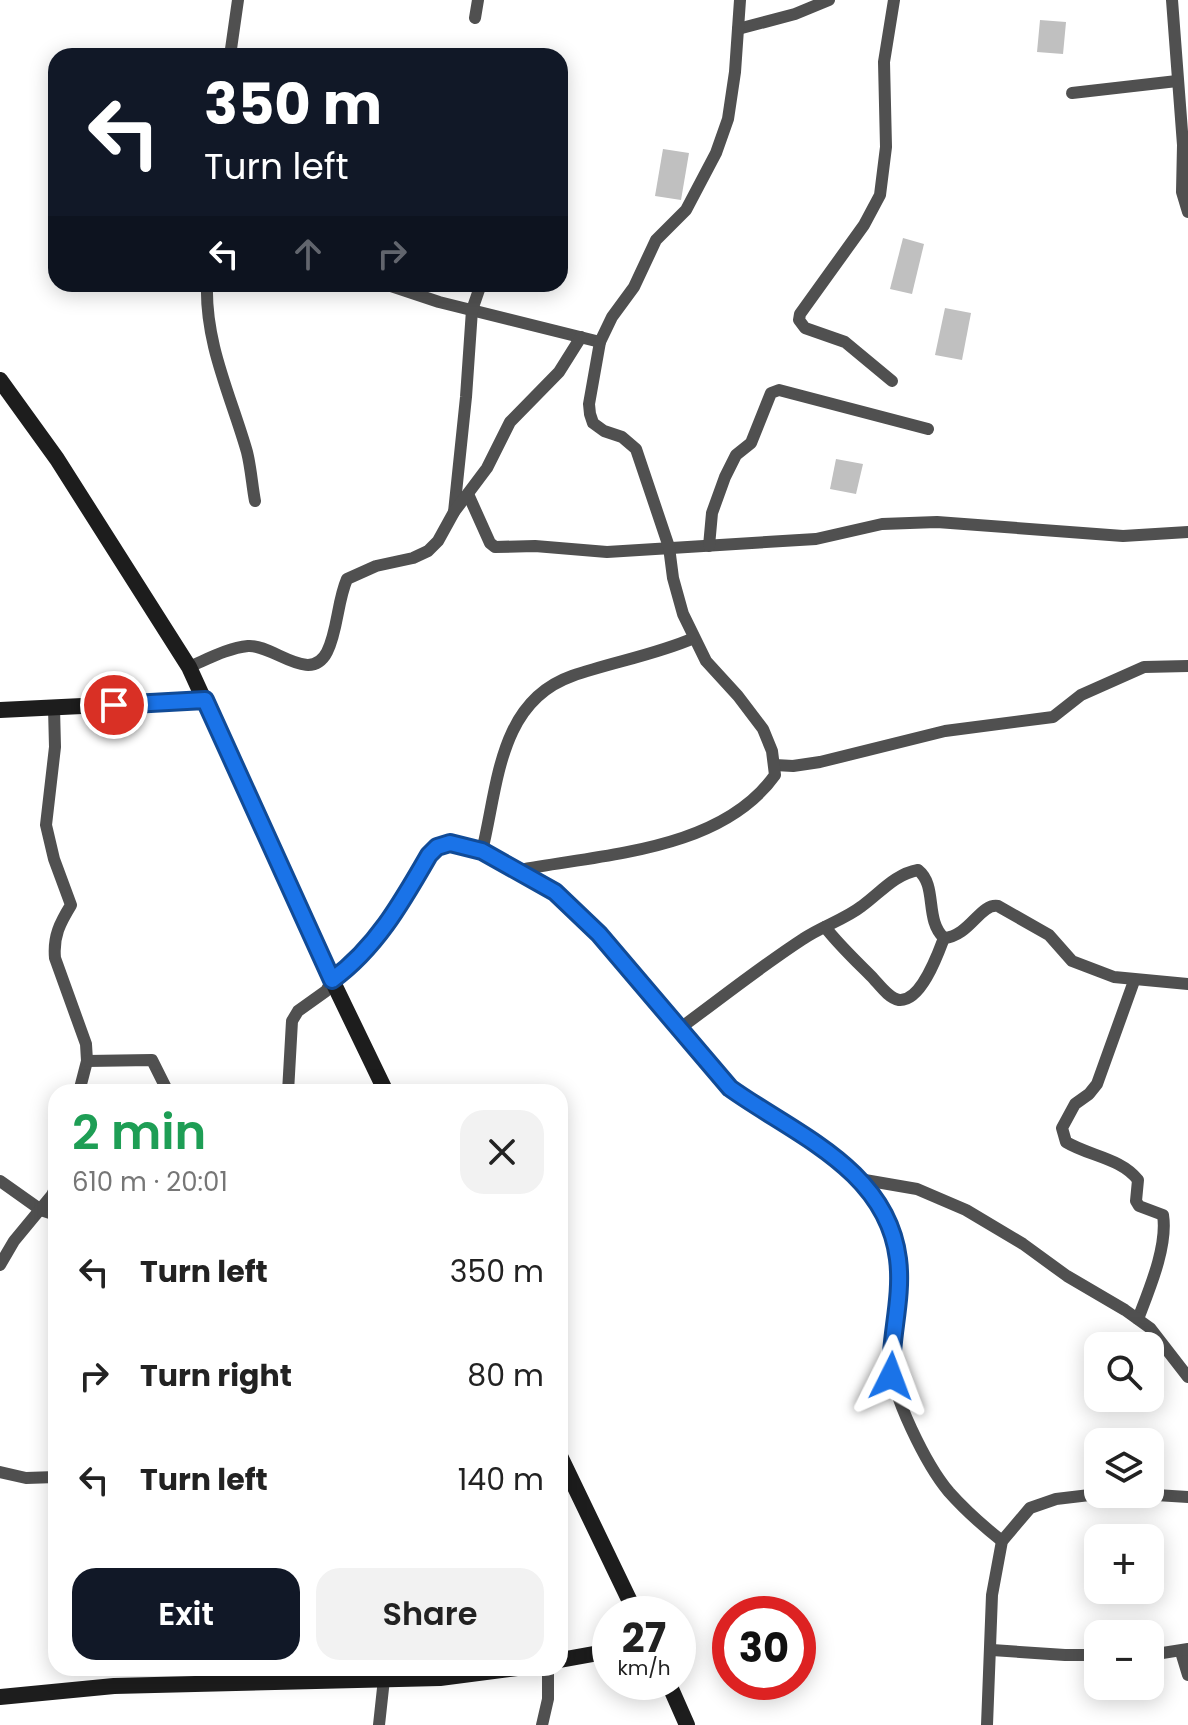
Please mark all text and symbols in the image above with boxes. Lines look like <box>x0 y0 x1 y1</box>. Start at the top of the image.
text: 350 m <box>204 65 382 144</box>
icon: left <box>72 80 176 184</box>
text: Turn left <box>204 141 349 192</box>
icon: left <box>202 232 246 276</box>
icon: ahead <box>286 232 330 276</box>
icon: right <box>370 232 414 276</box>
pin <box>80 671 148 739</box>
icon: arrive <box>92 683 136 727</box>
text: 2 min <box>72 1099 206 1166</box>
button: close <box>460 1110 544 1194</box>
text: 610 m · 20:01 <box>72 1164 228 1200</box>
icon: left <box>72 1250 116 1294</box>
text: Turn left <box>140 1250 268 1293</box>
text: 350 m <box>450 1250 544 1293</box>
map controls <box>1084 1332 1164 1700</box>
button: search <box>1084 1332 1164 1412</box>
position arrow <box>849 1334 933 1418</box>
icon: right <box>72 1354 116 1398</box>
text: Turn right <box>140 1354 292 1397</box>
text: 80 m <box>467 1354 544 1397</box>
button: layers <box>1084 1428 1164 1508</box>
icon: left <box>72 1458 116 1502</box>
text: Turn left <box>140 1458 268 1501</box>
text: 140 m <box>458 1458 544 1501</box>
button: + <box>1084 1524 1164 1604</box>
button: Exit <box>72 1568 300 1660</box>
button: Share <box>316 1568 544 1660</box>
speed limit sign: 30 <box>712 1596 816 1700</box>
text: 27 <box>622 1610 666 1666</box>
button: − <box>1084 1620 1164 1700</box>
text: km/h <box>617 1654 671 1682</box>

